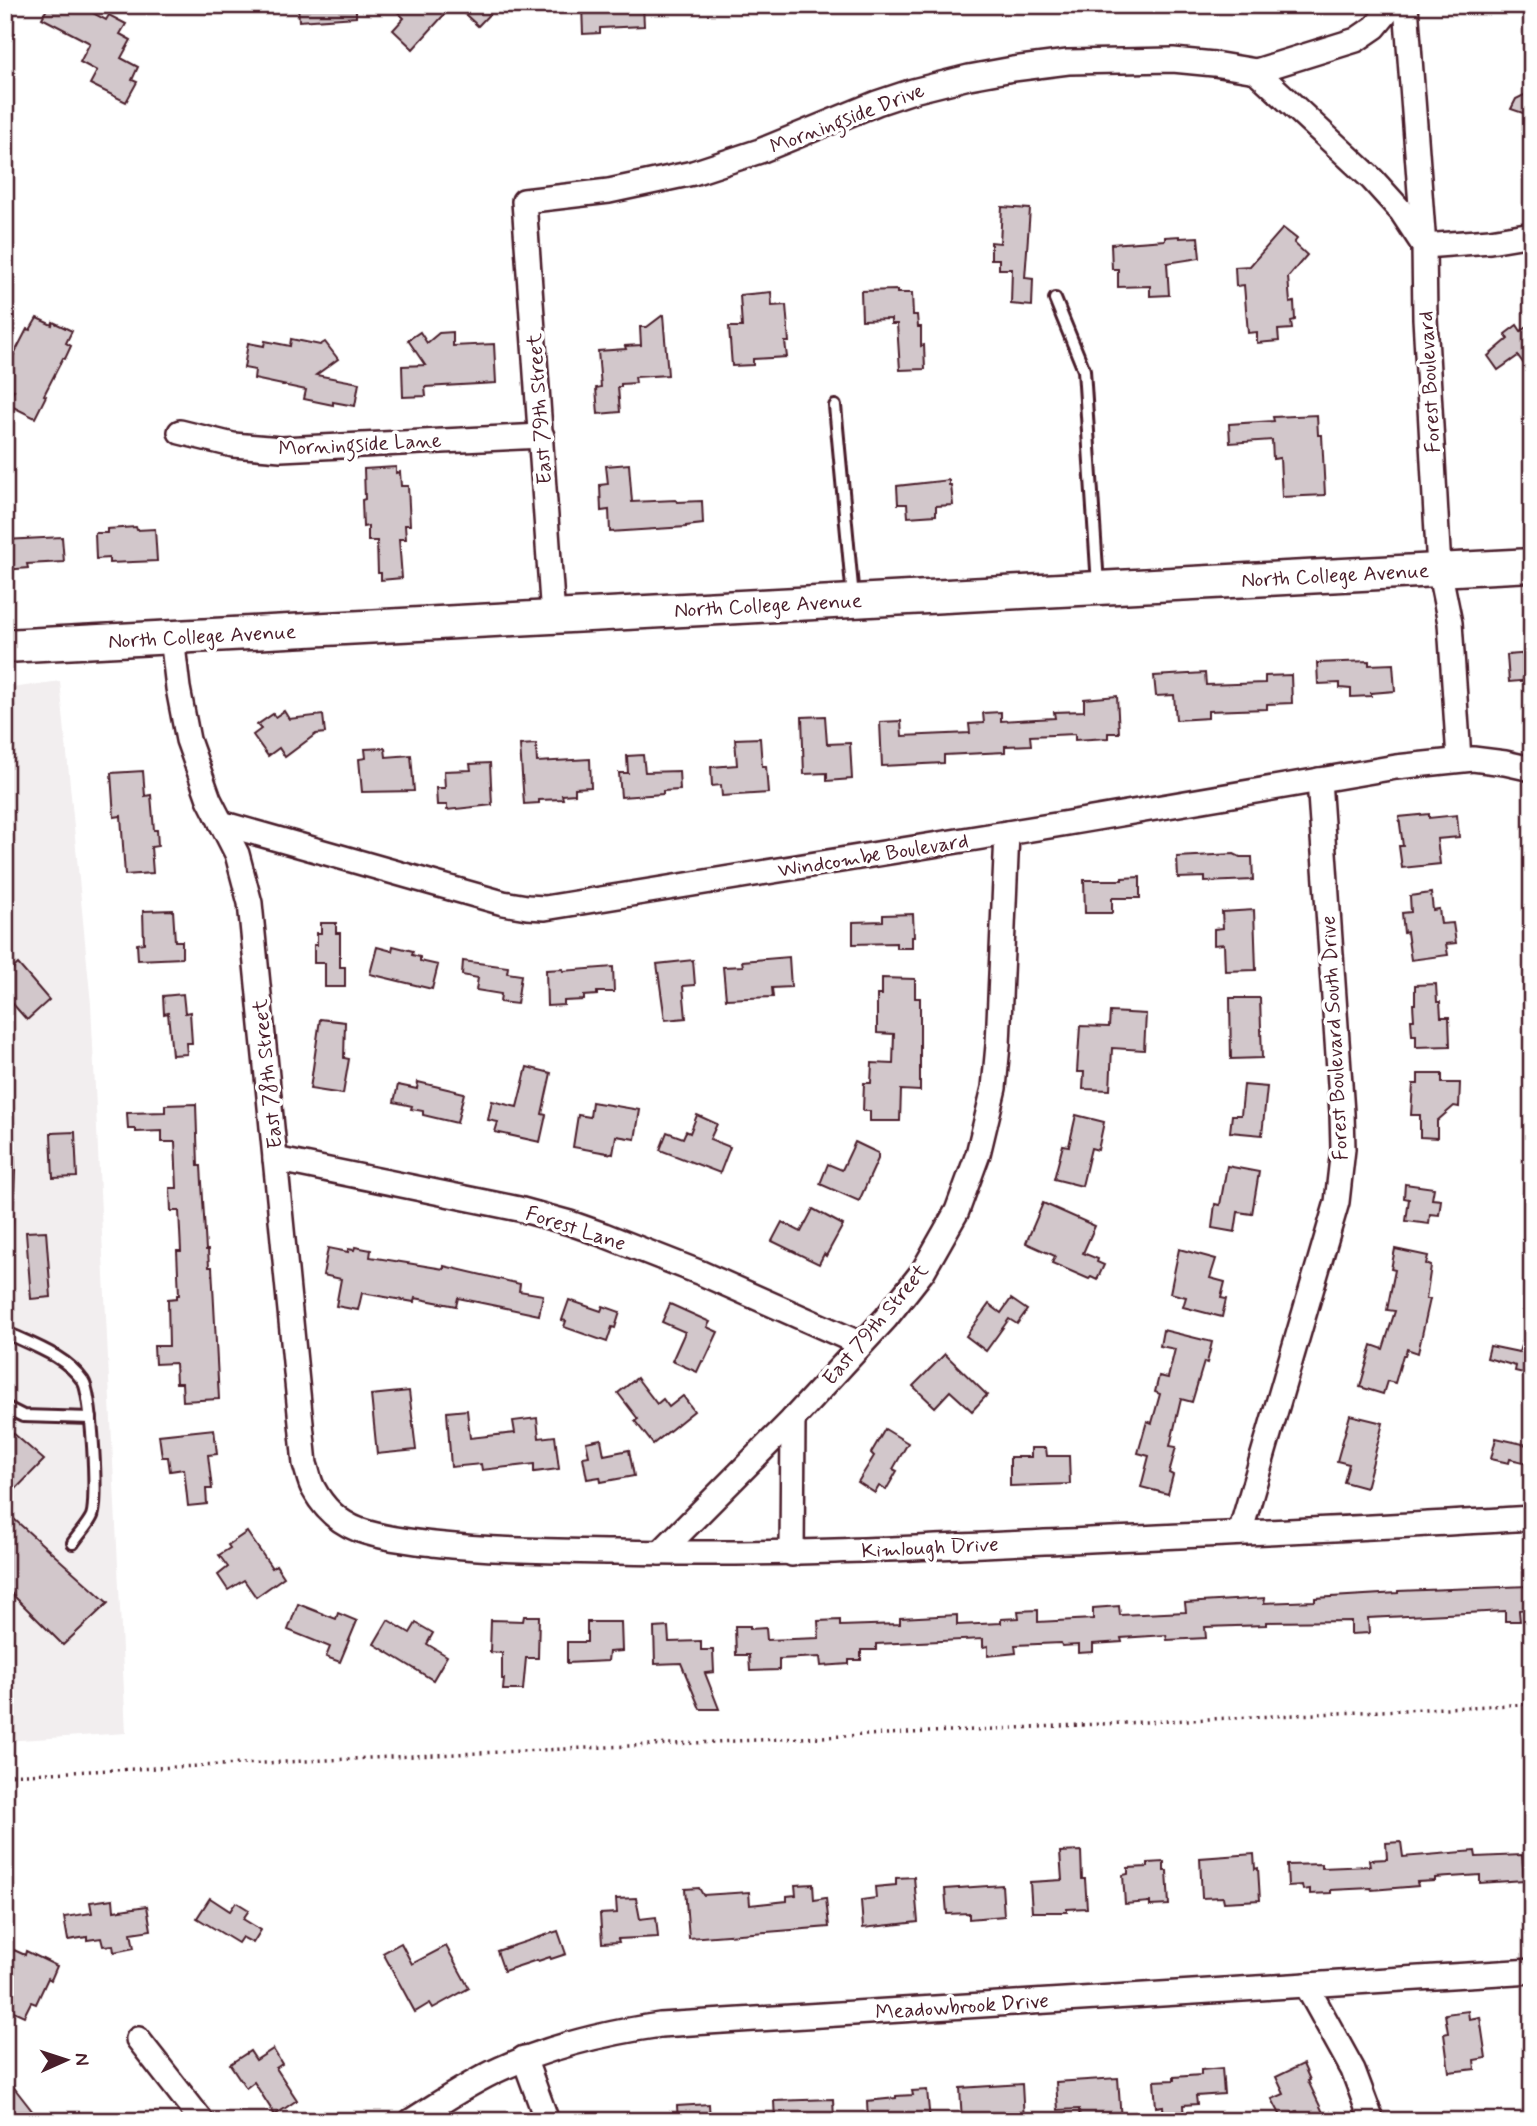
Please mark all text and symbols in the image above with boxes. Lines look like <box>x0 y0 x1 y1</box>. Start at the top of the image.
street label: Morningside Drive <box>766 77 930 163</box>
street label: Forest Boulevard <box>1412 310 1448 454</box>
street label: East 79th Street <box>521 332 559 485</box>
street label: Morningside Lane <box>278 427 443 465</box>
street label: North College Avenue <box>1240 557 1430 595</box>
street label: North College Avenue <box>673 587 863 625</box>
street label: North College Avenue <box>107 618 297 656</box>
street label: Windcombe Boulevard <box>776 827 970 885</box>
street label: Forest Boulevard South Drive <box>1315 915 1355 1161</box>
street label: East 78th Street <box>246 997 290 1150</box>
street label: Forest Lane <box>522 1200 629 1258</box>
street label: East 79th Street <box>816 1257 936 1392</box>
street label: Kimlough Drive <box>861 1530 999 1566</box>
street label: Meadowbrook Drive <box>874 1987 1050 2027</box>
north arrow <box>32 2024 102 2094</box>
text: N <box>69 2052 94 2066</box>

